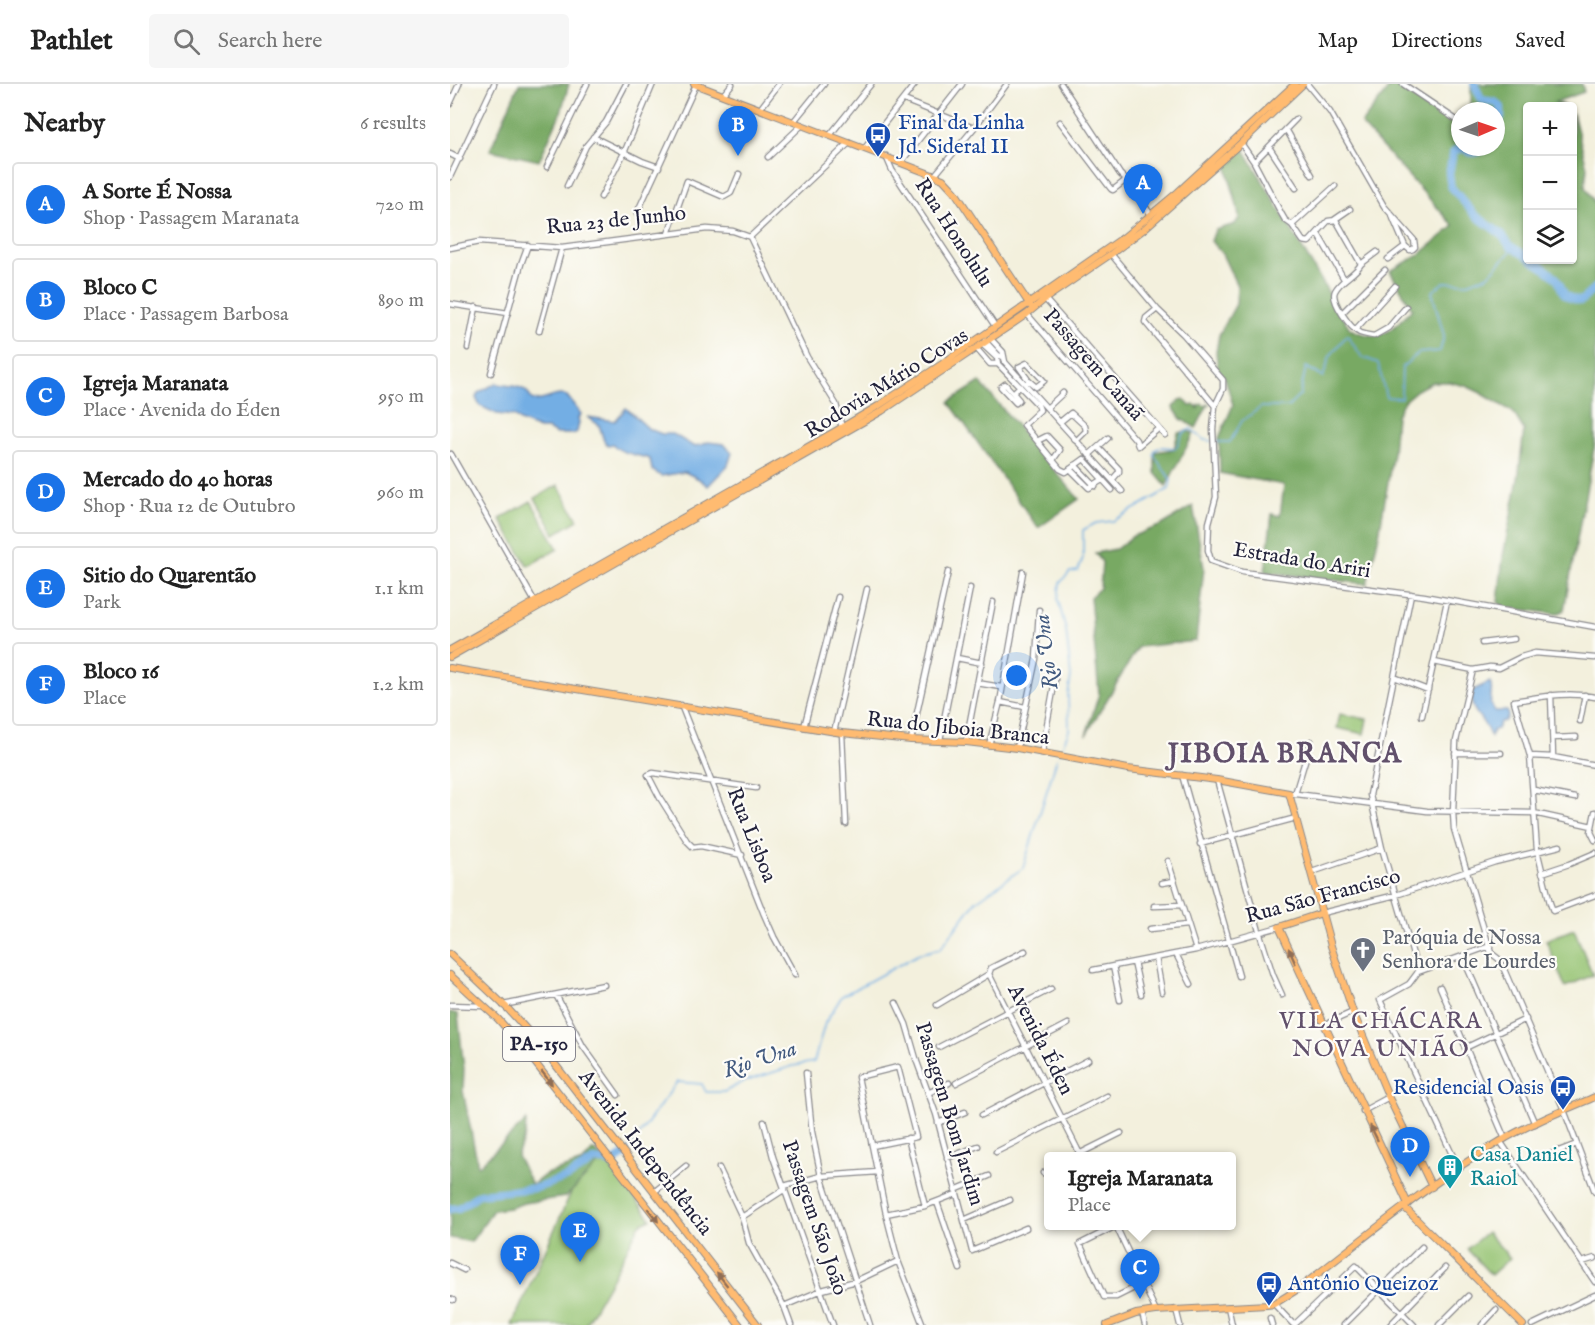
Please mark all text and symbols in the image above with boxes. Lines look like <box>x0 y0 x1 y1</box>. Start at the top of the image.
search box <box>149 14 569 68</box>
text: Pathlet <box>30 24 113 59</box>
icon: search <box>170 25 203 58</box>
text: Search here <box>218 27 322 55</box>
text: Map <box>1318 28 1358 55</box>
text: Directions <box>1391 28 1482 55</box>
text: Saved <box>1515 28 1565 55</box>
north arrow <box>1451 102 1505 156</box>
map controls <box>1523 102 1577 264</box>
button: + <box>1523 102 1577 156</box>
pin: B <box>718 106 758 156</box>
text: Nearby <box>24 107 105 140</box>
place label: Final da Linha Jd. Sideral II <box>896 110 1025 161</box>
text: 6 results <box>360 111 426 136</box>
bus stop icon: Final da Linha Jd. Sideral II <box>863 120 893 158</box>
button: − <box>1523 156 1577 210</box>
pin: A <box>1124 164 1162 214</box>
street label: Rua Honolulu <box>908 173 998 293</box>
text: A Sorte É Nossa <box>83 178 232 206</box>
text: A <box>39 192 52 217</box>
text: 720 m <box>376 192 424 217</box>
street label: Rua 23 de Junho <box>545 200 687 242</box>
text: Shop · Passagem Maranata <box>83 206 299 231</box>
button: layers <box>1523 210 1577 264</box>
text: Bloco C <box>83 274 157 302</box>
text: B <box>39 288 52 313</box>
text: 890 m <box>378 288 424 313</box>
text: Place · Passagem Barbosa <box>83 302 289 327</box>
street label: Passagem Canaã <box>1037 303 1150 427</box>
street label: Rodovia Mário Covas <box>800 323 974 445</box>
text: Igreja Maranata <box>83 370 228 398</box>
text: C <box>38 384 53 409</box>
text: 950 m <box>378 384 424 409</box>
text: Place · Avenida do Éden <box>83 398 280 423</box>
text: Mercado do 40 horas <box>83 466 273 494</box>
text: D <box>37 480 54 505</box>
text: 960 m <box>377 480 424 505</box>
text: Shop · Rua 12 de Outubro <box>83 494 295 519</box>
street label: Estrada do Ariri <box>1231 537 1373 585</box>
text: Sitio do Quarentão <box>83 562 256 590</box>
text: E <box>39 576 52 601</box>
text: 1.1 km <box>374 576 424 601</box>
text: Park <box>83 590 121 615</box>
water label: Rio Una <box>1028 612 1066 691</box>
text: Bloco 16 <box>83 658 159 686</box>
your location <box>1002 661 1031 690</box>
text: F <box>39 672 52 697</box>
text: 1.2 km <box>372 672 424 697</box>
text: Place <box>83 686 126 711</box>
street label: Rua do Jiboia Branca <box>866 706 1051 752</box>
district label: JIBOIA BRANCA <box>1165 738 1403 772</box>
street label: Rua Lisboa <box>720 784 783 887</box>
street label: Rua São Francisco <box>1242 863 1404 931</box>
place label: Paróquia de Nossa Senhora de Lourdes <box>1382 925 1556 976</box>
church icon: Paróquia de Nossa Senhora de Lourdes <box>1348 935 1378 973</box>
one-way arrow <box>1287 947 1296 964</box>
street label: Avenida Éden <box>1000 979 1080 1100</box>
district label: VILA CHÁCARA NOVA UNIÃO <box>1278 1006 1483 1065</box>
street label: Passagem Bom Jardim <box>908 1019 990 1209</box>
road number: PA-150 <box>503 1027 575 1061</box>
water label: Rio Una <box>720 1035 801 1085</box>
street label: Avenida Independência <box>571 1064 719 1242</box>
one-way arrow <box>541 1070 553 1086</box>
bus stop icon: Residencial Oasis <box>1548 1073 1578 1111</box>
place label: Residencial Oasis <box>1393 1075 1544 1102</box>
one-way arrow <box>1369 1124 1378 1141</box>
pin: D <box>1390 1128 1430 1177</box>
street label: Passagem São João <box>775 1137 853 1299</box>
place label: Casa Daniel Raiol <box>1470 1142 1573 1193</box>
popup <box>1044 1152 1236 1230</box>
building icon: Casa Daniel Raiol <box>1435 1152 1465 1190</box>
text: Igreja Maranata <box>1067 1165 1213 1193</box>
text: Place <box>1067 1193 1111 1218</box>
one-way arrow <box>647 1207 659 1222</box>
pin: E <box>560 1212 600 1262</box>
pin: F <box>500 1236 540 1285</box>
pin: C <box>1120 1250 1160 1299</box>
bus stop icon: Antônio Queizoz <box>1254 1269 1284 1307</box>
place label: Antônio Queizoz <box>1287 1271 1439 1298</box>
one-way arrow <box>716 1272 728 1288</box>

